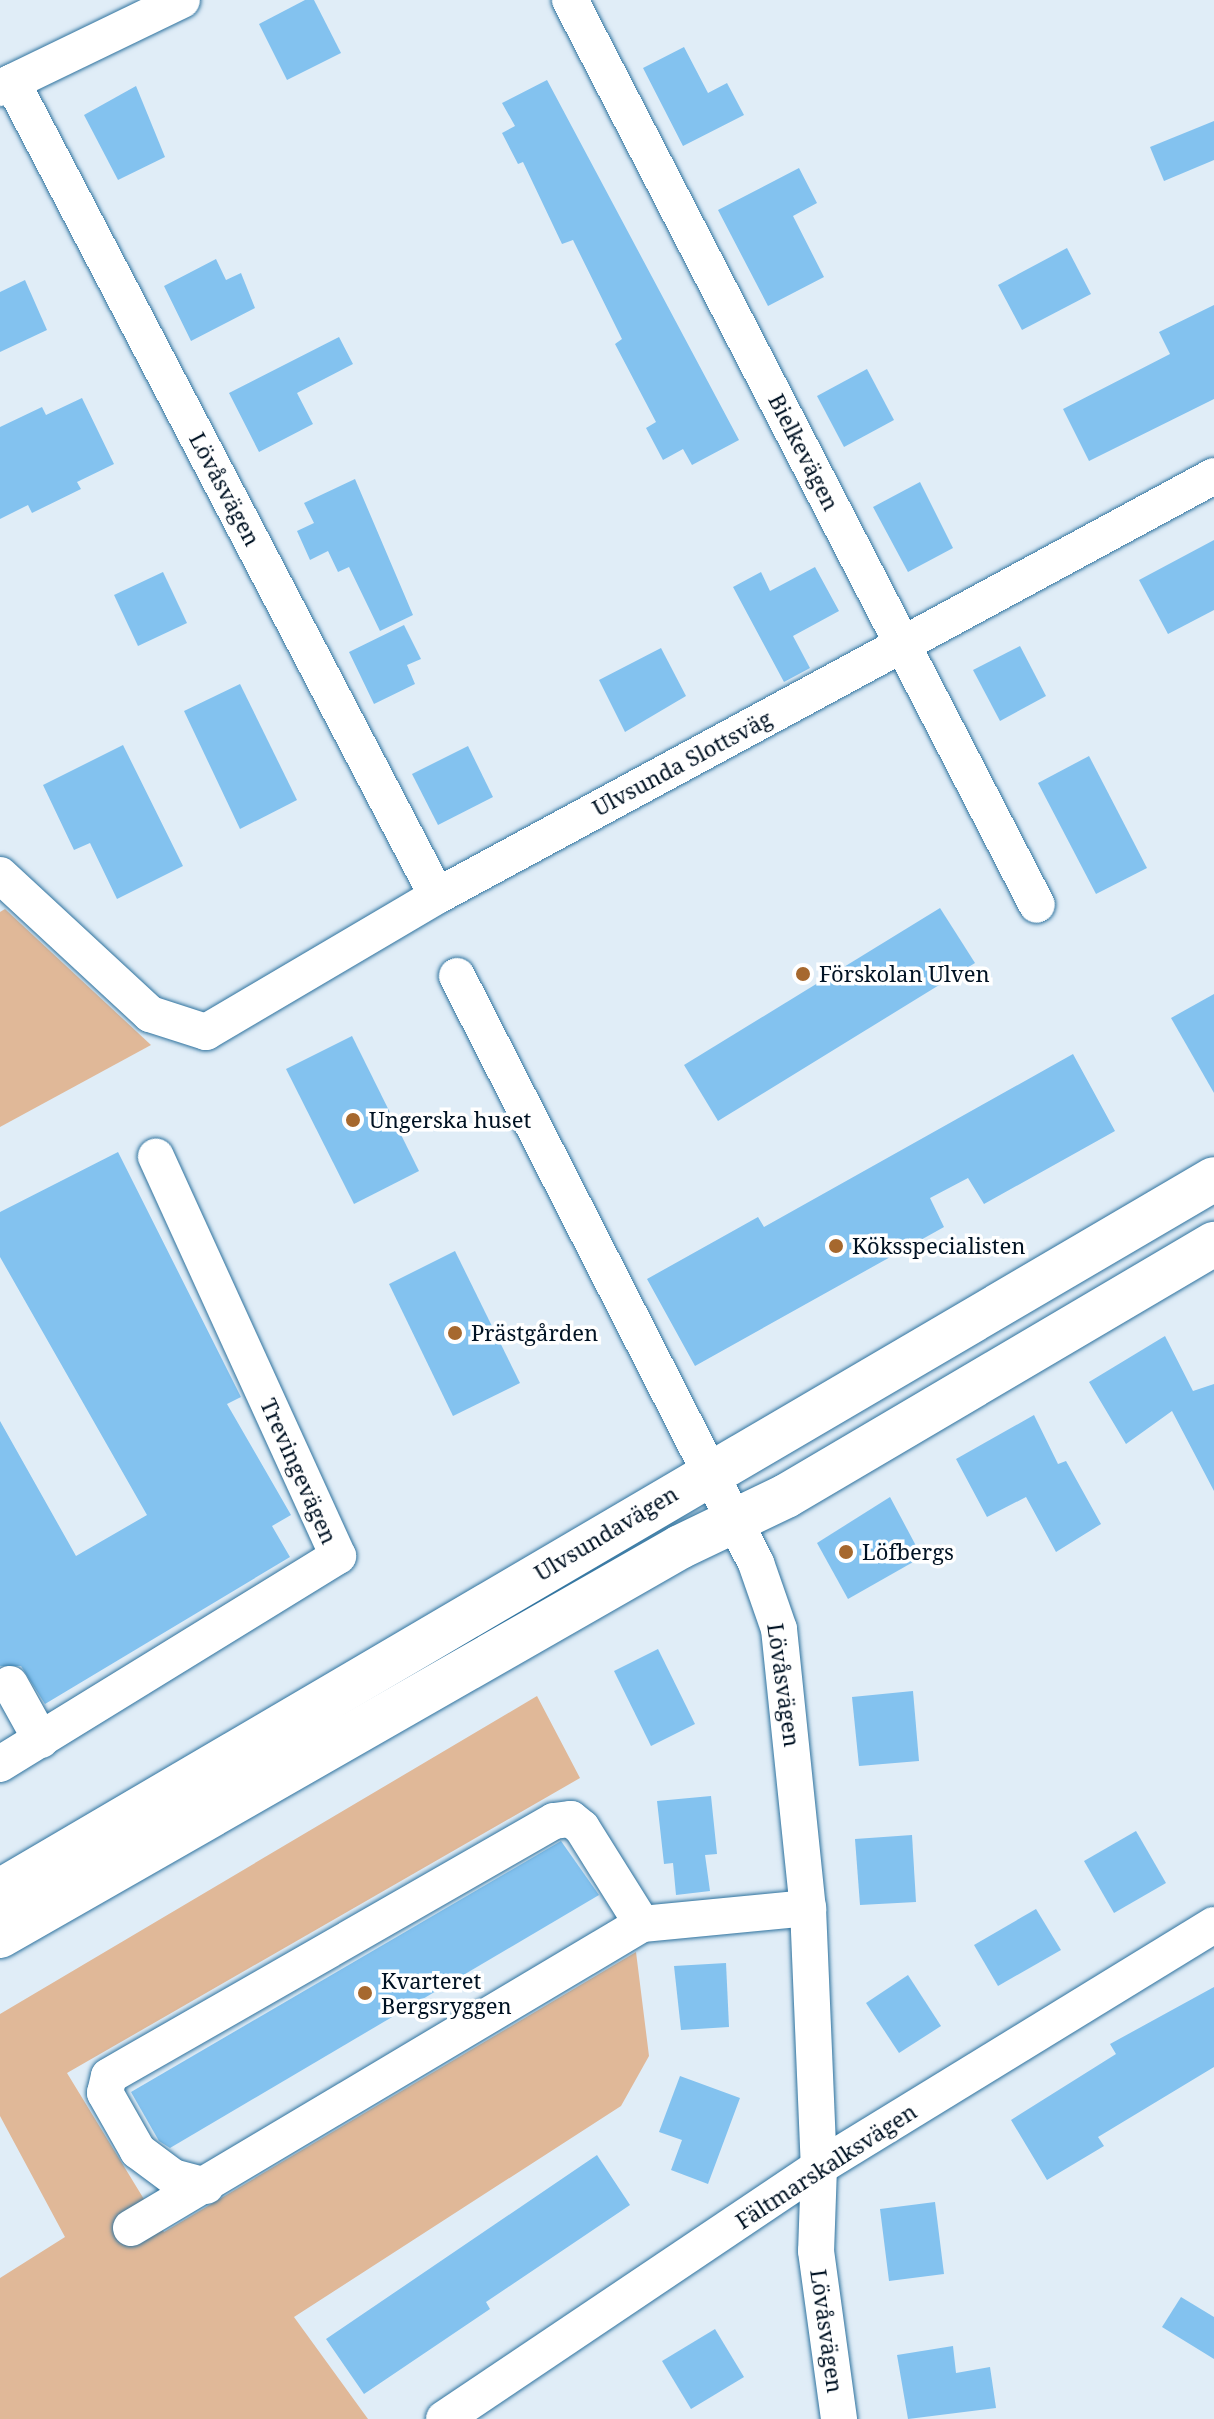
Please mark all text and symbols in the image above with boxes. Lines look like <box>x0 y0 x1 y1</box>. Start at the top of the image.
street label: Bielkevägen <box>763 389 845 515</box>
street label: Lövåsvägen <box>184 428 266 550</box>
street label: Ulvsunda Slottsväg <box>588 705 776 821</box>
place label: Förskolan Ulven <box>819 961 990 987</box>
marker: Förskolan Ulven <box>794 965 812 983</box>
place label: Ungerska huset <box>369 1107 531 1133</box>
marker: Ungerska huset <box>344 1111 362 1129</box>
place label: Köksspecialisten <box>852 1233 1025 1259</box>
marker: Köksspecialisten <box>827 1237 845 1255</box>
place label: Prästgården <box>471 1320 598 1346</box>
marker: Prästgården <box>446 1324 464 1342</box>
street label: Trevingevägen <box>255 1394 343 1548</box>
street label: Ulvsundavägen <box>530 1480 682 1586</box>
place label: Löfbergs <box>862 1539 954 1565</box>
marker: Löfbergs <box>837 1543 855 1561</box>
street label: Lövåsvägen <box>762 1622 806 1748</box>
place label: Kvarteret Bergsryggen <box>381 1967 512 2018</box>
marker: Kvarteret Bergsryggen <box>356 1984 374 2002</box>
street label: Fältmarskalksvägen <box>731 2098 921 2234</box>
street label: Lövåsvägen <box>805 2268 849 2394</box>

